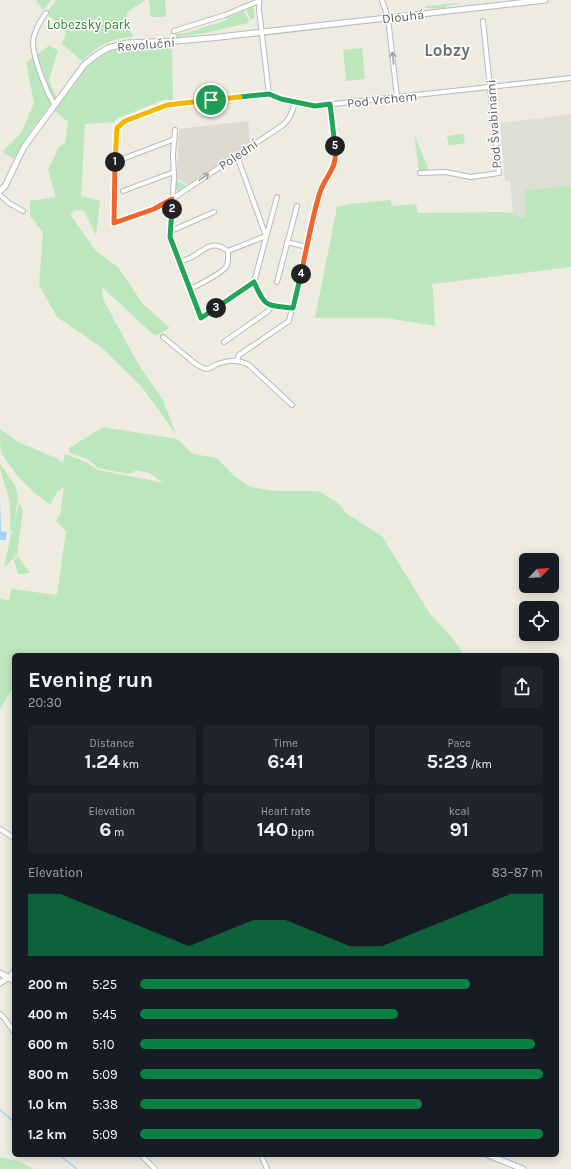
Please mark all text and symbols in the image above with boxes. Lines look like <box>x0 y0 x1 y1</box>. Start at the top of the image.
street label: Dlouhá <box>381 7 425 26</box>
park label: Lobezský park <box>47 17 131 32</box>
street label: Revoluční <box>116 34 176 55</box>
district label: Lobzy <box>424 40 470 60</box>
one-way arrow <box>389 52 396 65</box>
street label: Pod Švabinami <box>482 79 504 169</box>
pin <box>194 83 228 117</box>
street label: Pod Vrchem <box>346 88 418 111</box>
icon: arrive <box>200 89 222 111</box>
street label: Polední <box>216 136 261 173</box>
pin: 5 <box>325 136 345 156</box>
text: 5 <box>332 139 338 152</box>
pin: 1 <box>105 152 125 172</box>
text: 1 <box>113 155 117 168</box>
one-way arrow <box>199 173 210 181</box>
pin: 2 <box>162 199 182 219</box>
text: 2 <box>169 202 175 215</box>
pin: 4 <box>291 264 311 284</box>
text: 4 <box>298 267 304 280</box>
pin: 3 <box>206 298 226 318</box>
text: 3 <box>213 301 219 314</box>
north arrow <box>519 553 559 593</box>
map controls <box>519 553 559 641</box>
button: locate <box>519 601 559 641</box>
button: share <box>501 666 543 708</box>
text: Evening run <box>28 667 153 693</box>
text: 20:30 <box>28 695 62 710</box>
text: Distance <box>90 737 134 750</box>
text: Time <box>273 737 298 750</box>
text: Pace <box>447 737 471 750</box>
text: 1.24 <box>85 750 120 773</box>
text: 6:41 <box>267 750 304 773</box>
text: 5:23 <box>426 750 468 773</box>
text: km <box>120 758 139 771</box>
text: /km <box>468 758 492 771</box>
text: Elevation <box>89 805 135 818</box>
text: Heart rate <box>261 805 310 818</box>
text: kcal <box>449 805 470 818</box>
text: 6 <box>99 818 111 841</box>
text: 140 <box>257 818 288 841</box>
text: 91 <box>449 818 469 841</box>
text: m <box>111 826 124 839</box>
text: bpm <box>288 826 314 839</box>
text: Elevation <box>28 865 83 880</box>
text: 83–87 m <box>492 865 543 880</box>
text: 200 m <box>28 977 68 992</box>
text: 5:25 <box>92 977 117 992</box>
text: 400 m <box>28 1007 68 1022</box>
text: 5:45 <box>92 1007 117 1022</box>
text: 600 m <box>28 1037 68 1052</box>
text: 5:10 <box>92 1037 114 1052</box>
text: 800 m <box>28 1067 68 1082</box>
text: 5:09 <box>92 1067 118 1082</box>
text: 1.0 km <box>28 1097 67 1112</box>
text: 5:38 <box>92 1097 118 1112</box>
text: 1.2 km <box>28 1127 67 1142</box>
text: 5:09 <box>92 1127 118 1142</box>

